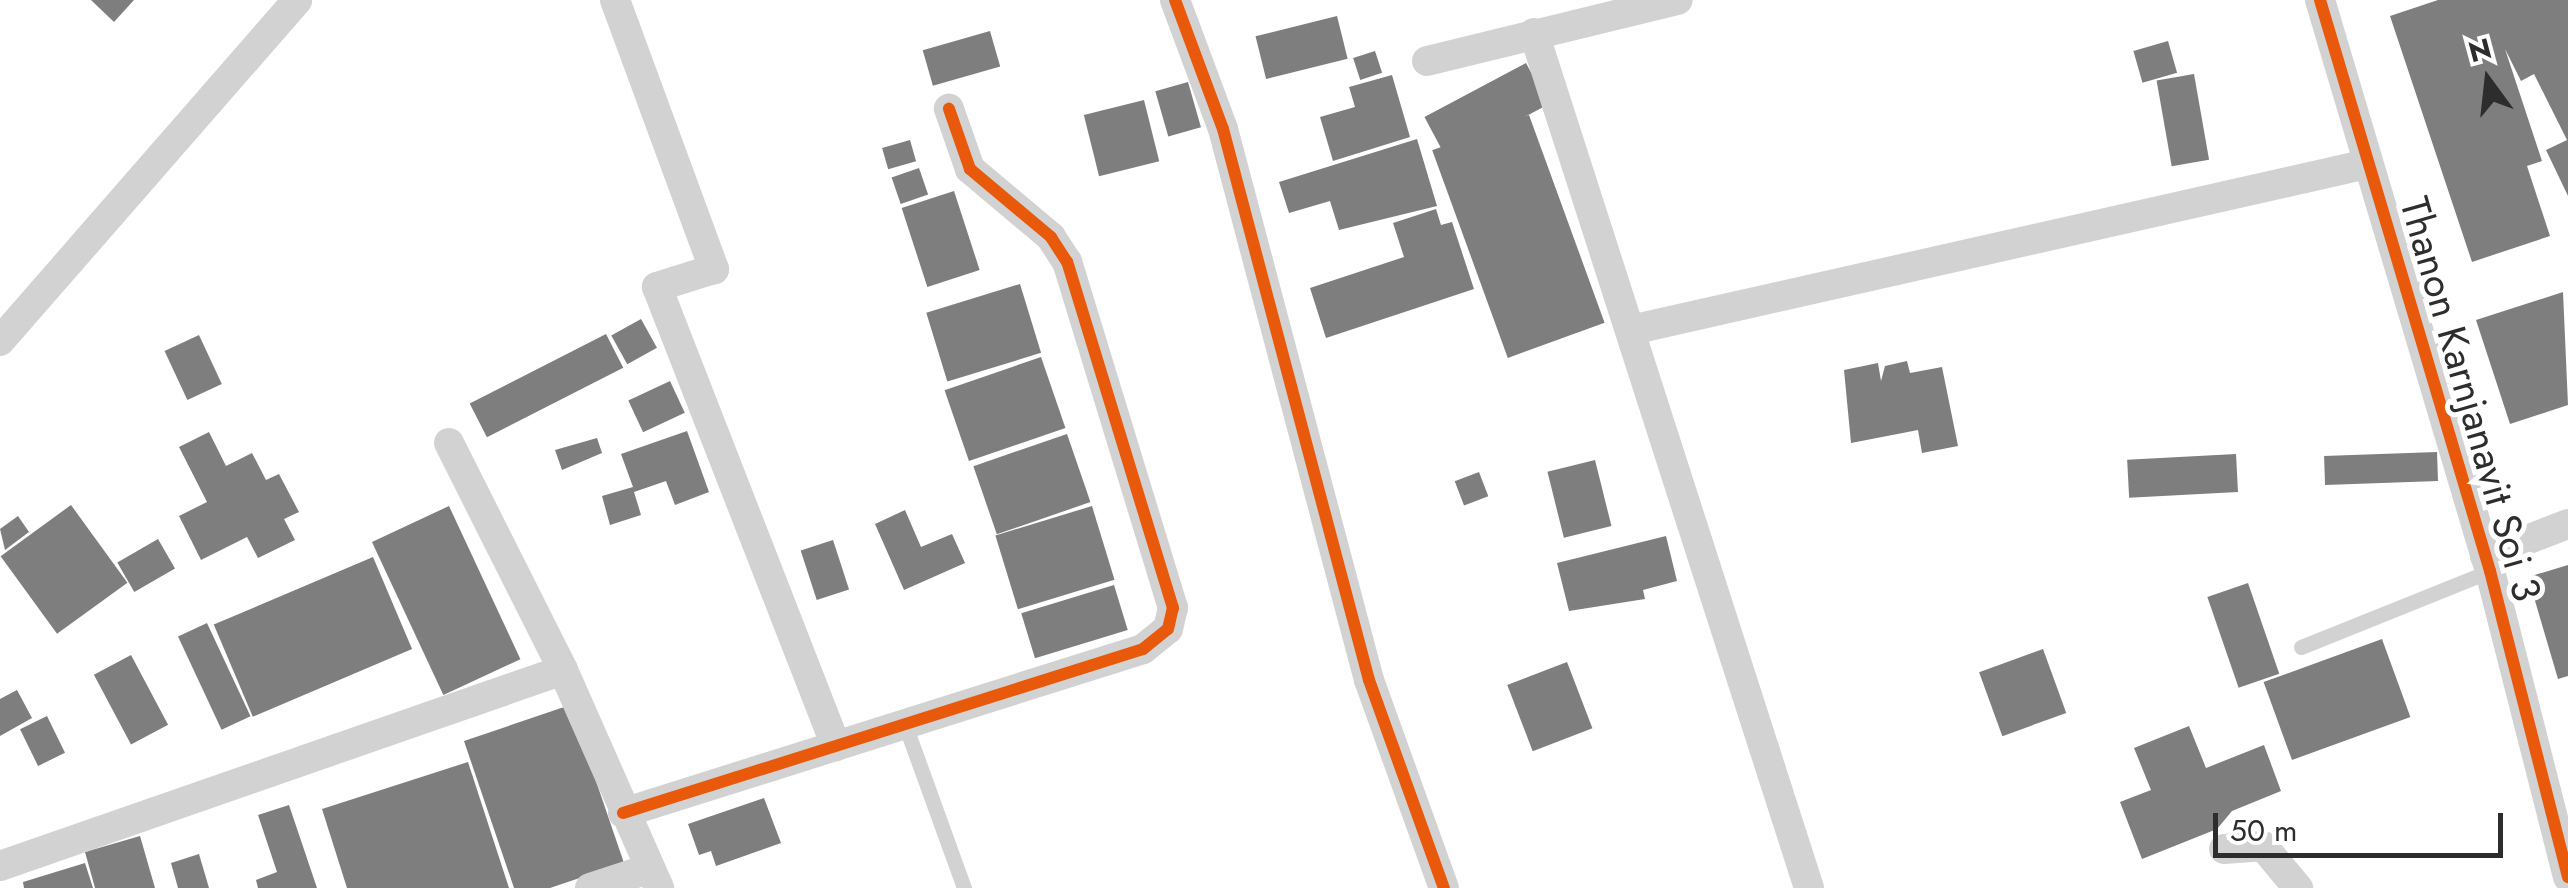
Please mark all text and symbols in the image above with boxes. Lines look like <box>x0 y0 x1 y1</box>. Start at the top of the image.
text: N <box>2464 28 2496 73</box>
north arrow <box>2438 30 2538 130</box>
street label: Thanon Karnjanavit Soi 3 <box>2390 191 2552 607</box>
scale bar <box>2218 793 2508 855</box>
text: 50 m <box>2230 809 2297 852</box>

